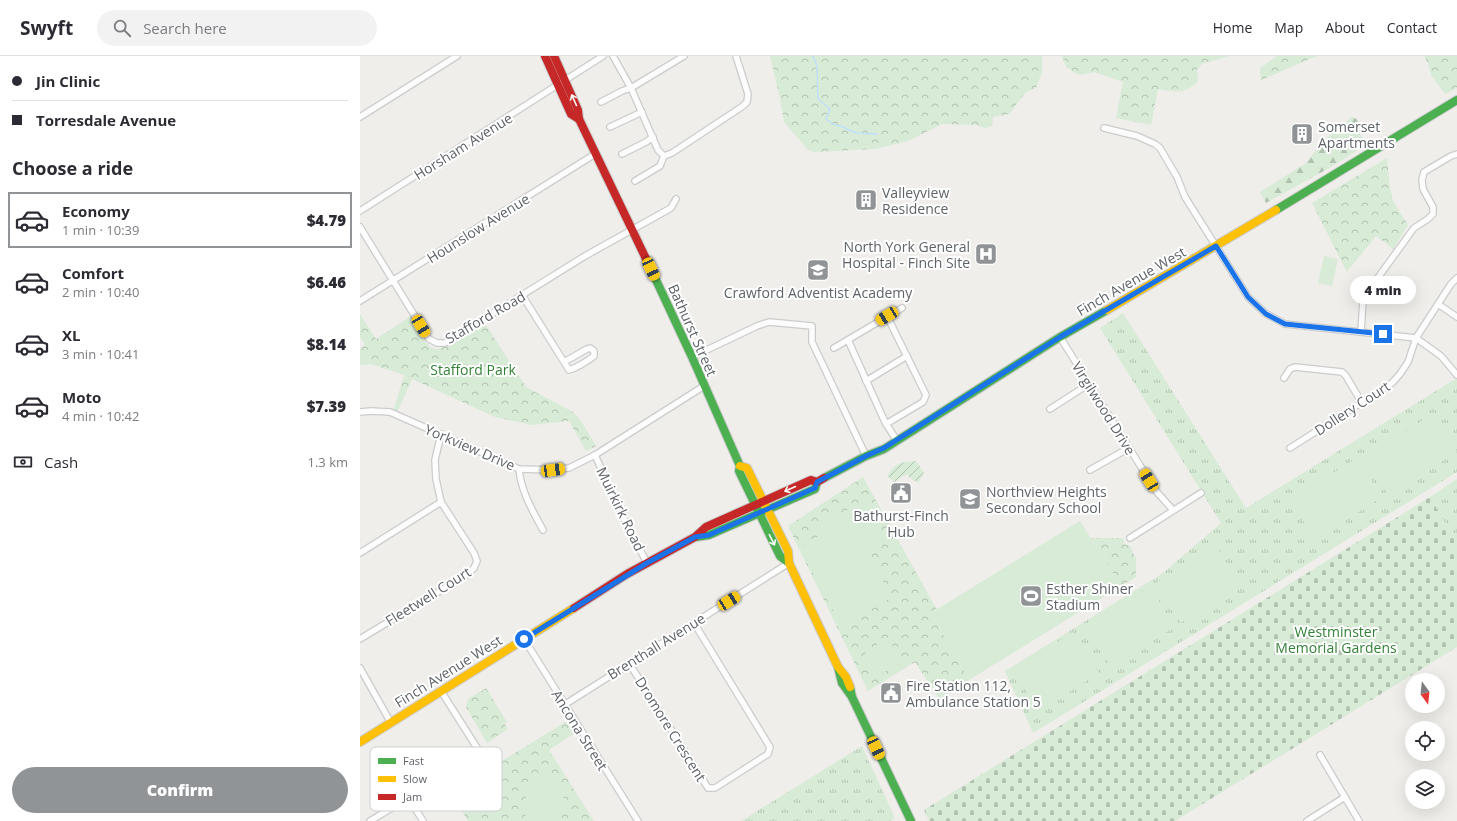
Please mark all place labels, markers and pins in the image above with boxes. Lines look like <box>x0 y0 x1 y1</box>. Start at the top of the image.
place label: Somerset Apartments <box>1318 117 1395 152</box>
building icon: Somerset Apartments <box>1289 121 1315 147</box>
place label: Valleyview Residence <box>882 183 949 218</box>
building icon: Valleyview Residence <box>853 187 879 213</box>
place label: North York General Hospital - Finch Site <box>842 237 970 272</box>
hospital icon: North York General Hospital - Finch Site <box>973 241 999 267</box>
school or university icon: Crawford Adventist Academy <box>805 257 831 283</box>
place label: Crawford Adventist Academy <box>724 283 913 302</box>
public building icon: Bathurst-Finch Hub <box>888 480 914 506</box>
place label: Northview Heights Secondary School <box>986 482 1107 517</box>
school or university icon: Northview Heights Secondary School <box>957 486 983 512</box>
place label: Bathurst-Finch Hub <box>853 506 949 541</box>
place label: Esther Shiner Stadium <box>1046 579 1133 614</box>
sports icon: Esther Shiner Stadium <box>1018 583 1044 609</box>
place label: Fire Station 112, Ambulance Station 5 <box>906 676 1041 711</box>
public building icon: Fire Station 112, Ambulance Station 5 <box>878 680 904 706</box>

